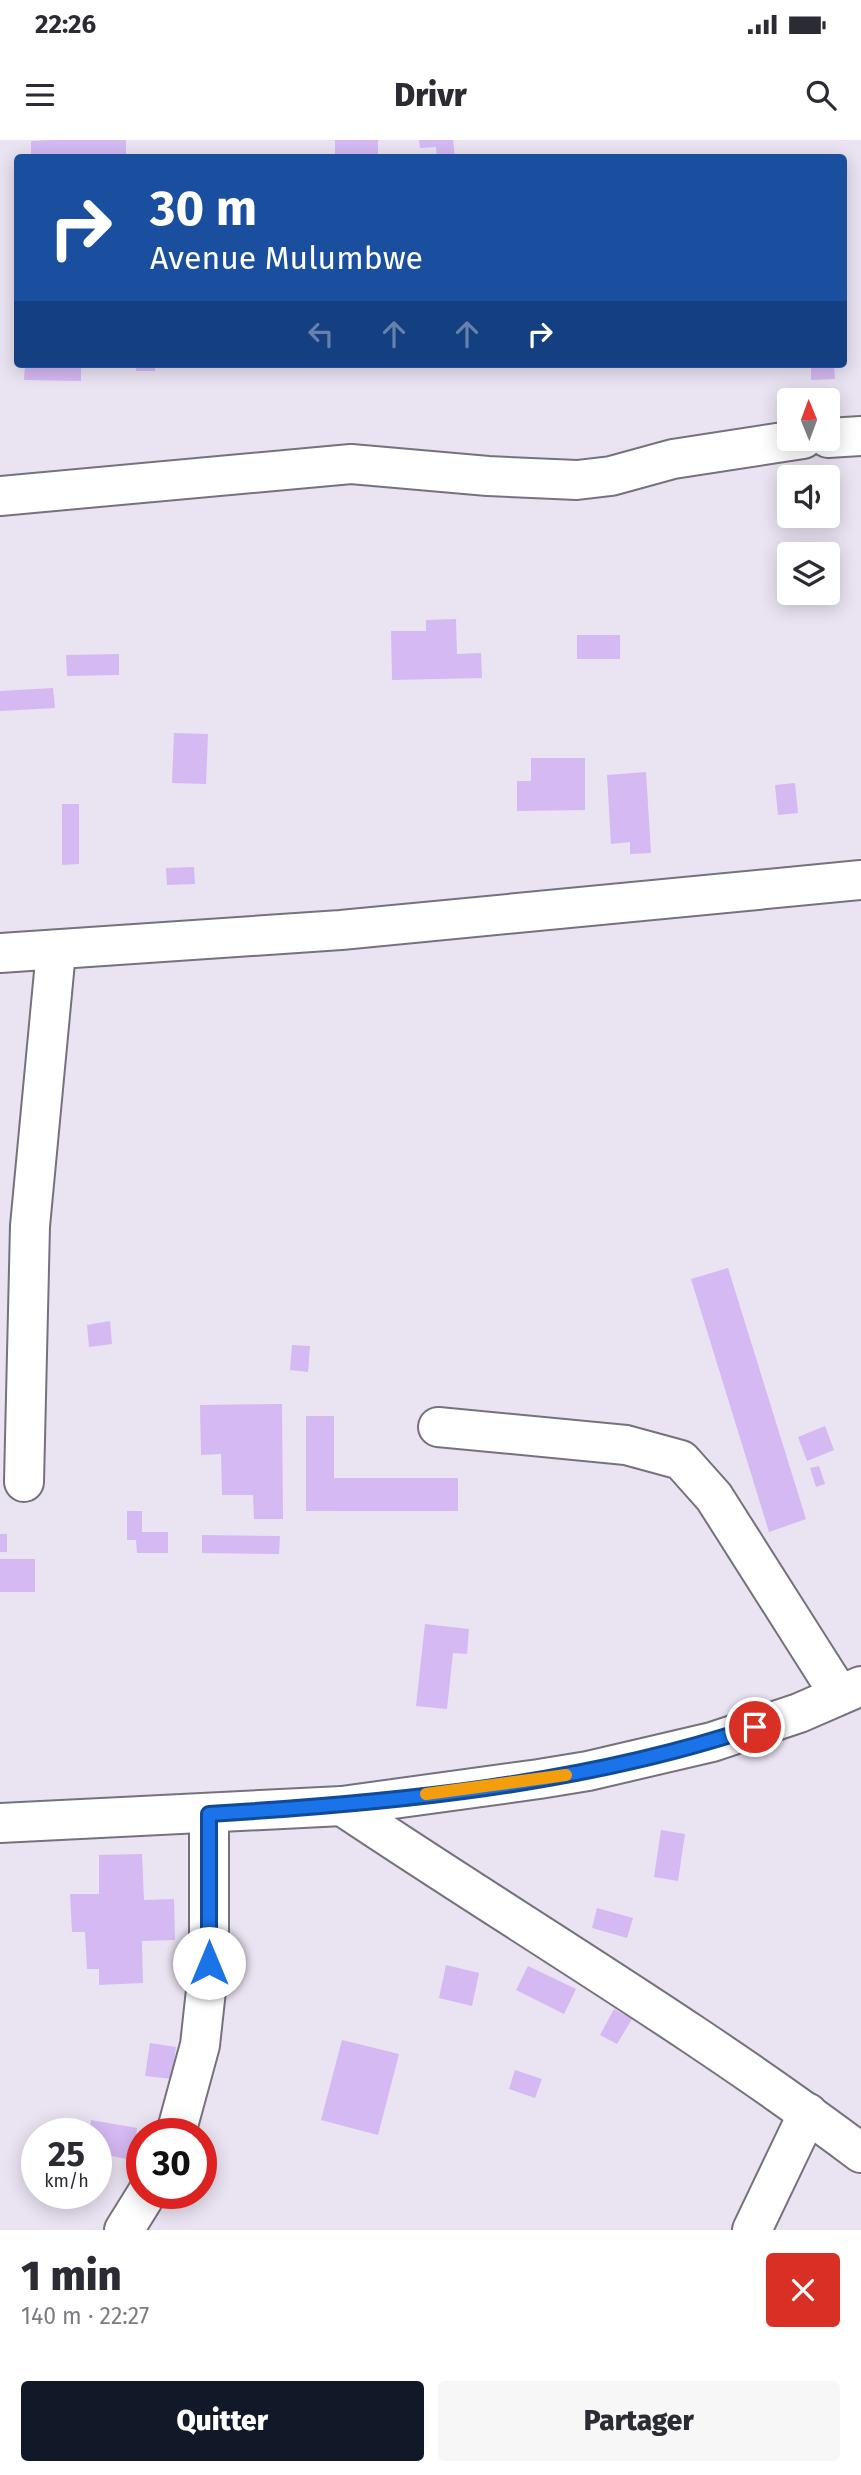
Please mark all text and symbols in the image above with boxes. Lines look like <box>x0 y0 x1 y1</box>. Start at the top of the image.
text: 22:26 <box>35 9 96 40</box>
icon: menu <box>21 76 59 114</box>
text: Drivr <box>394 76 467 114</box>
icon: search <box>802 76 840 114</box>
text: 30 m <box>150 179 257 238</box>
icon: right <box>35 182 126 273</box>
text: Avenue Mulumbwe <box>150 239 423 277</box>
icon: left <box>302 315 340 353</box>
icon: ahead <box>375 315 413 353</box>
icon: ahead <box>448 315 486 353</box>
icon: right <box>521 315 559 353</box>
north arrow <box>777 388 840 452</box>
map controls <box>777 388 840 605</box>
button: sound <box>777 465 840 528</box>
button: layers <box>777 542 840 605</box>
pin <box>725 1697 785 1757</box>
icon: arrive <box>736 1708 774 1746</box>
position arrow <box>172 1926 246 2000</box>
speed limit sign: 30 <box>126 2118 217 2209</box>
text: 25 <box>48 2133 85 2175</box>
text: km/h <box>44 2170 89 2192</box>
text: 1 min <box>21 2251 122 2301</box>
button: close <box>766 2253 840 2327</box>
text: 140 m · 22:27 <box>21 2302 149 2330</box>
button: Quitter <box>21 2381 424 2461</box>
button: Partager <box>438 2381 840 2461</box>

